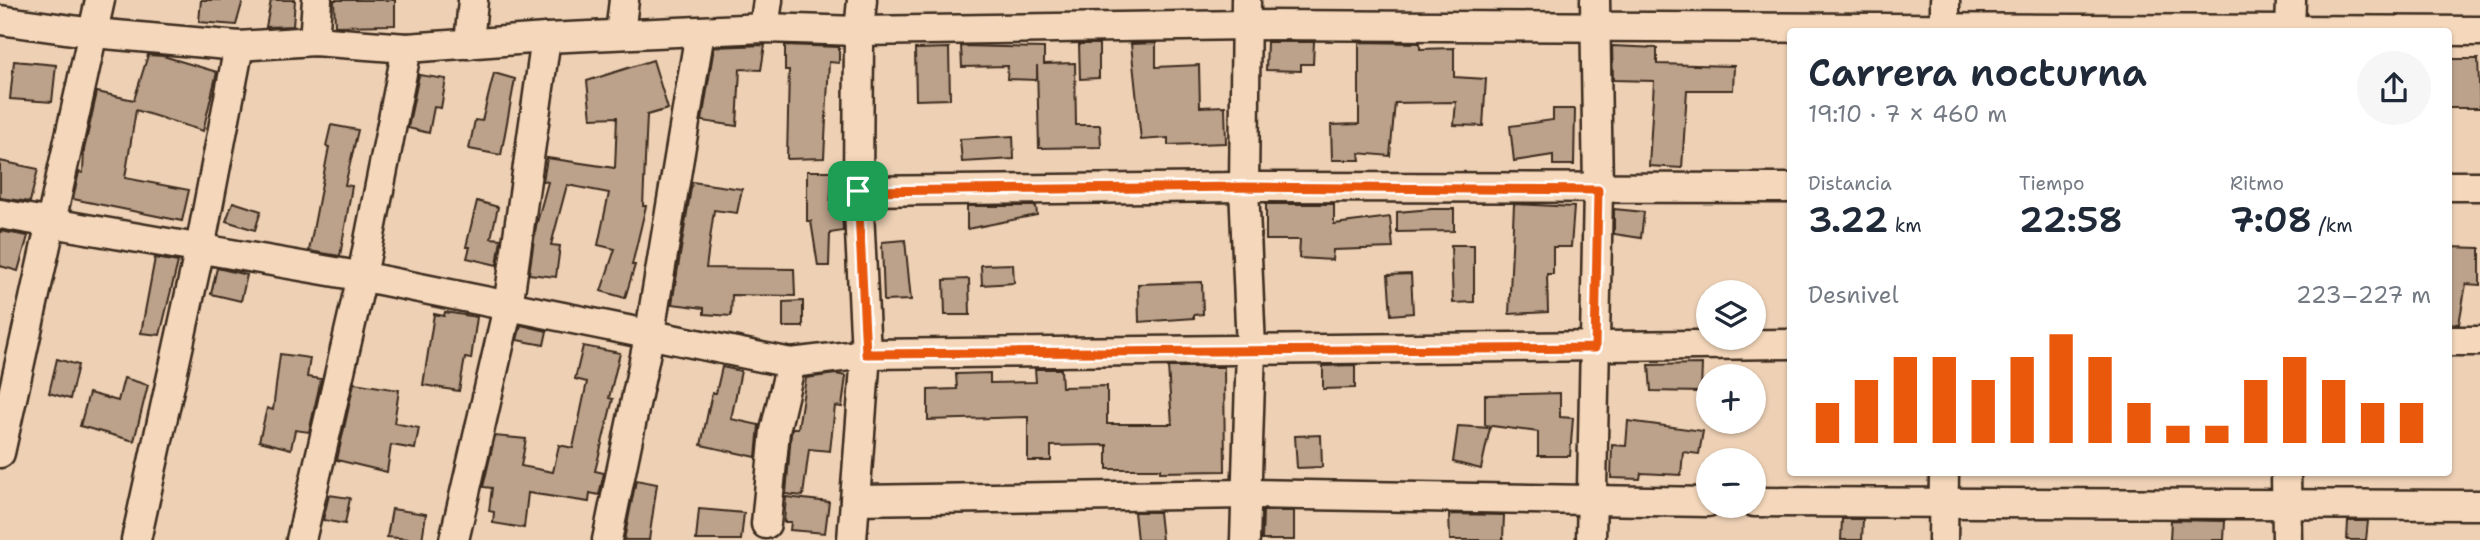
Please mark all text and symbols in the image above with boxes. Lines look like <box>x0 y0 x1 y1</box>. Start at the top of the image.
text: Carrera nocturna <box>1808 47 2147 98</box>
button: share <box>2357 51 2431 125</box>
text: 19:10 · 7 × 460 m <box>1808 99 2007 129</box>
pin <box>828 161 888 221</box>
text: Distancia <box>1808 171 1892 196</box>
text: Tiempo <box>2019 171 2085 196</box>
text: Ritmo <box>2230 171 2284 196</box>
icon: arrive <box>839 172 877 210</box>
text: 3.22 <box>1808 196 1888 243</box>
text: 22:58 <box>2019 196 2123 243</box>
text: 7:08 <box>2230 196 2312 243</box>
text: km <box>1888 213 1922 238</box>
text: /km <box>2312 213 2353 238</box>
map controls <box>1696 280 1766 518</box>
button: layers <box>1696 280 1766 350</box>
text: Desnivel <box>1808 280 1899 310</box>
text: 223–227 m <box>2296 280 2431 310</box>
button: + <box>1696 364 1766 434</box>
button: − <box>1696 448 1766 518</box>

